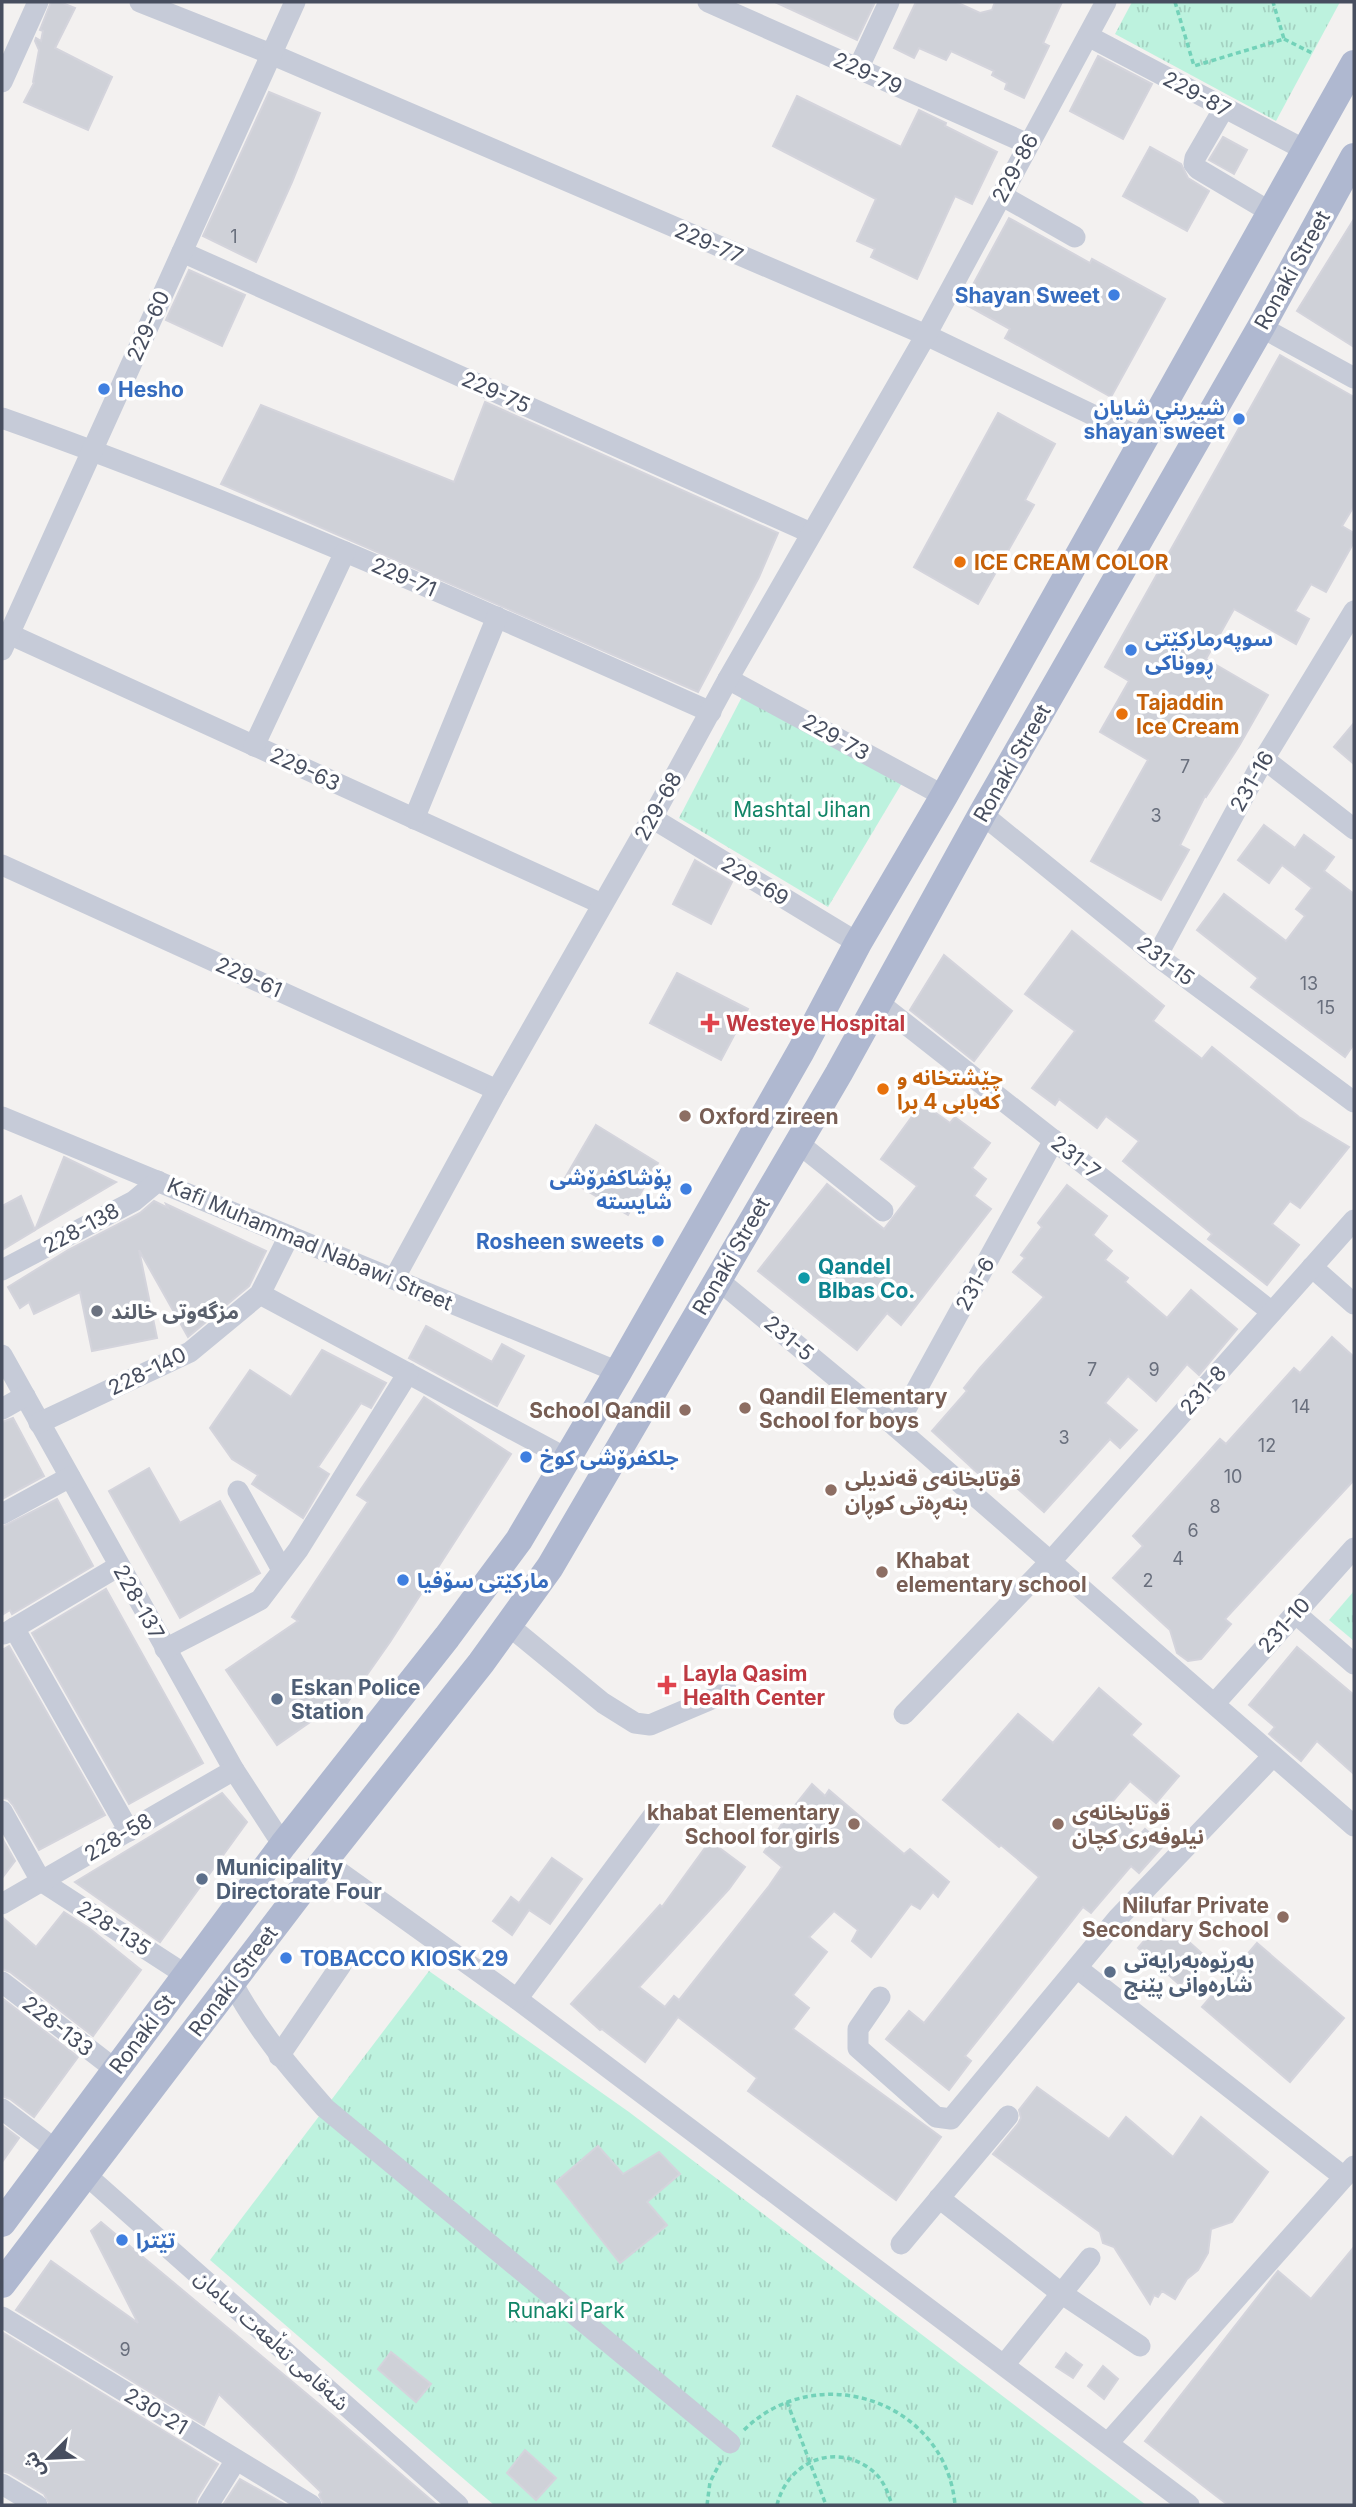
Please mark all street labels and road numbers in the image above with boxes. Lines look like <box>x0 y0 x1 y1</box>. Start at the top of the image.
street label: 229-79 <box>830 47 906 99</box>
street label: 229-87 <box>1159 66 1235 122</box>
street label: 229-86 <box>987 129 1043 207</box>
street label: Ronaki Street <box>1249 206 1335 334</box>
street label: 229-77 <box>671 217 747 269</box>
street label: 229-60 <box>121 287 175 365</box>
street label: 229-75 <box>458 366 534 418</box>
street label: 229-71 <box>368 552 440 602</box>
street label: Ronaki Street <box>968 700 1056 826</box>
street label: 229-73 <box>798 709 874 765</box>
street label: 229-63 <box>266 742 344 796</box>
street label: 231-16 <box>1225 746 1279 816</box>
street label: 229-68 <box>629 767 687 845</box>
street label: 229-69 <box>717 851 793 911</box>
street label: 231-15 <box>1132 931 1200 991</box>
street label: 229-61 <box>212 951 286 1003</box>
street label: 231-7 <box>1046 1130 1106 1184</box>
street label: Kafi Muhammad Nabawi Street <box>164 1172 457 1316</box>
street label: Ronaki Street <box>687 1193 775 1319</box>
street label: 228-138 <box>39 1198 123 1258</box>
street label: 231-6 <box>950 1253 1000 1315</box>
street label: 231-5 <box>759 1310 819 1366</box>
street label: 228-140 <box>104 1341 190 1401</box>
street label: 231-8 <box>1175 1360 1231 1420</box>
street label: 228-137 <box>108 1560 170 1644</box>
street label: 231-10 <box>1253 1592 1315 1658</box>
street label: 228-58 <box>80 1808 156 1866</box>
street label: 228-135 <box>73 1895 155 1961</box>
street label: Ronaki Street <box>183 1921 283 2041</box>
street label: Ronaki St <box>104 1989 180 2079</box>
street label: 228-133 <box>18 1991 98 2061</box>
street label: شەقامی تەڵعەت سامان <box>190 2262 356 2416</box>
street label: 230-21 <box>120 2382 192 2440</box>

